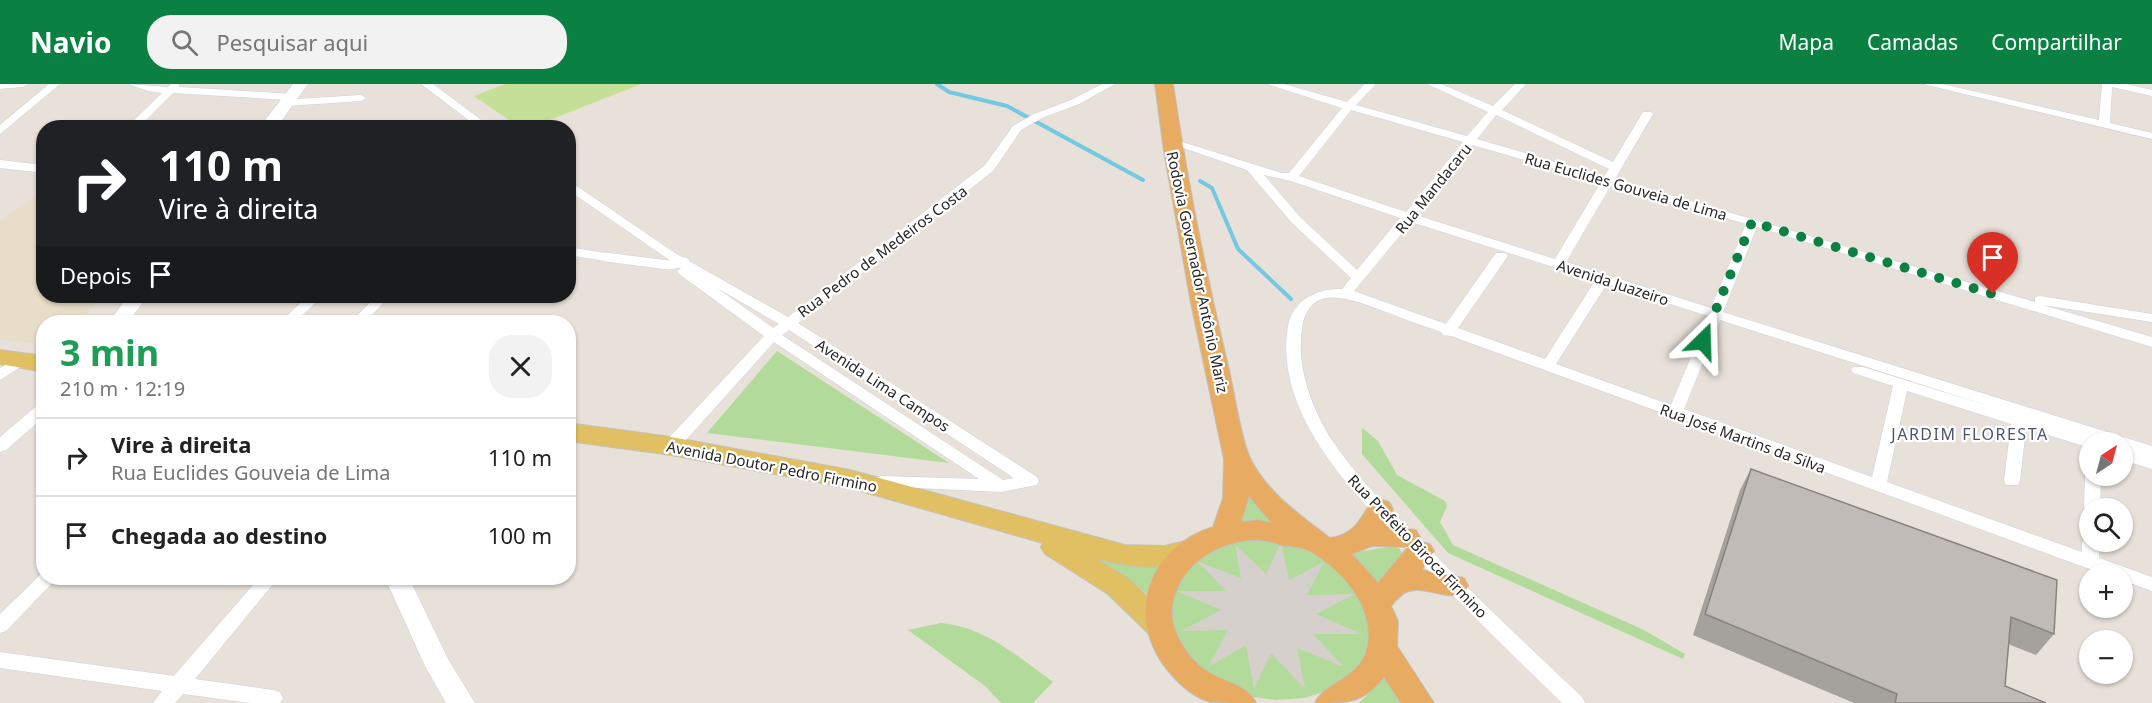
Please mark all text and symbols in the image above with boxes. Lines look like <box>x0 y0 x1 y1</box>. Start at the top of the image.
search box <box>147 15 567 69</box>
text: Navio <box>30 23 111 61</box>
icon: search <box>168 26 201 59</box>
text: Pesquisar aqui <box>216 27 368 57</box>
text: Mapa <box>1778 28 1834 56</box>
text: Camadas <box>1867 28 1958 56</box>
text: Compartilhar <box>1991 28 2122 56</box>
text: 110 m <box>159 136 283 193</box>
street label: Rua Mandacaru <box>1390 139 1476 237</box>
icon: right <box>60 144 138 222</box>
street label: Rua Euclides Gouveia de Lima <box>1523 148 1729 224</box>
street label: Rodovia Governador Antônio Mariz <box>1163 149 1233 395</box>
street label: Rua Pedro de Medeiros Costa <box>793 181 971 321</box>
text: Vire à direita <box>159 190 318 227</box>
pin <box>1967 232 2018 294</box>
icon: arrive <box>1976 241 2009 274</box>
street label: Avenida Juazeiro <box>1555 254 1671 310</box>
icon: arrive <box>144 258 177 291</box>
text: Depois <box>60 260 132 290</box>
position arrow <box>1671 309 1735 373</box>
text: 3 min <box>60 328 159 377</box>
street label: Avenida Lima Campos <box>812 334 954 436</box>
button: close <box>489 335 552 398</box>
text: 210 m · 12:19 <box>60 375 185 402</box>
street label: Rua José Martins da Silva <box>1657 399 1829 477</box>
district label: JARDIM FLORESTA <box>1889 423 2049 445</box>
text: Vire à direita <box>111 429 251 459</box>
north arrow <box>2079 432 2133 486</box>
map controls <box>2079 432 2133 684</box>
street label: Avenida Doutor Pedro Firmino <box>665 436 879 496</box>
icon: right <box>60 441 93 474</box>
text: 110 m <box>488 442 552 472</box>
text: Rua Euclides Gouveia de Lima <box>111 459 390 486</box>
street label: Rua Prefeito Biroca Firmino <box>1344 470 1492 622</box>
button: search <box>2079 498 2133 552</box>
icon: arrive <box>60 519 93 552</box>
text: Chegada ao destino <box>111 520 327 550</box>
text: 100 m <box>488 520 552 550</box>
button: + <box>2079 564 2133 618</box>
button: − <box>2079 630 2133 684</box>

